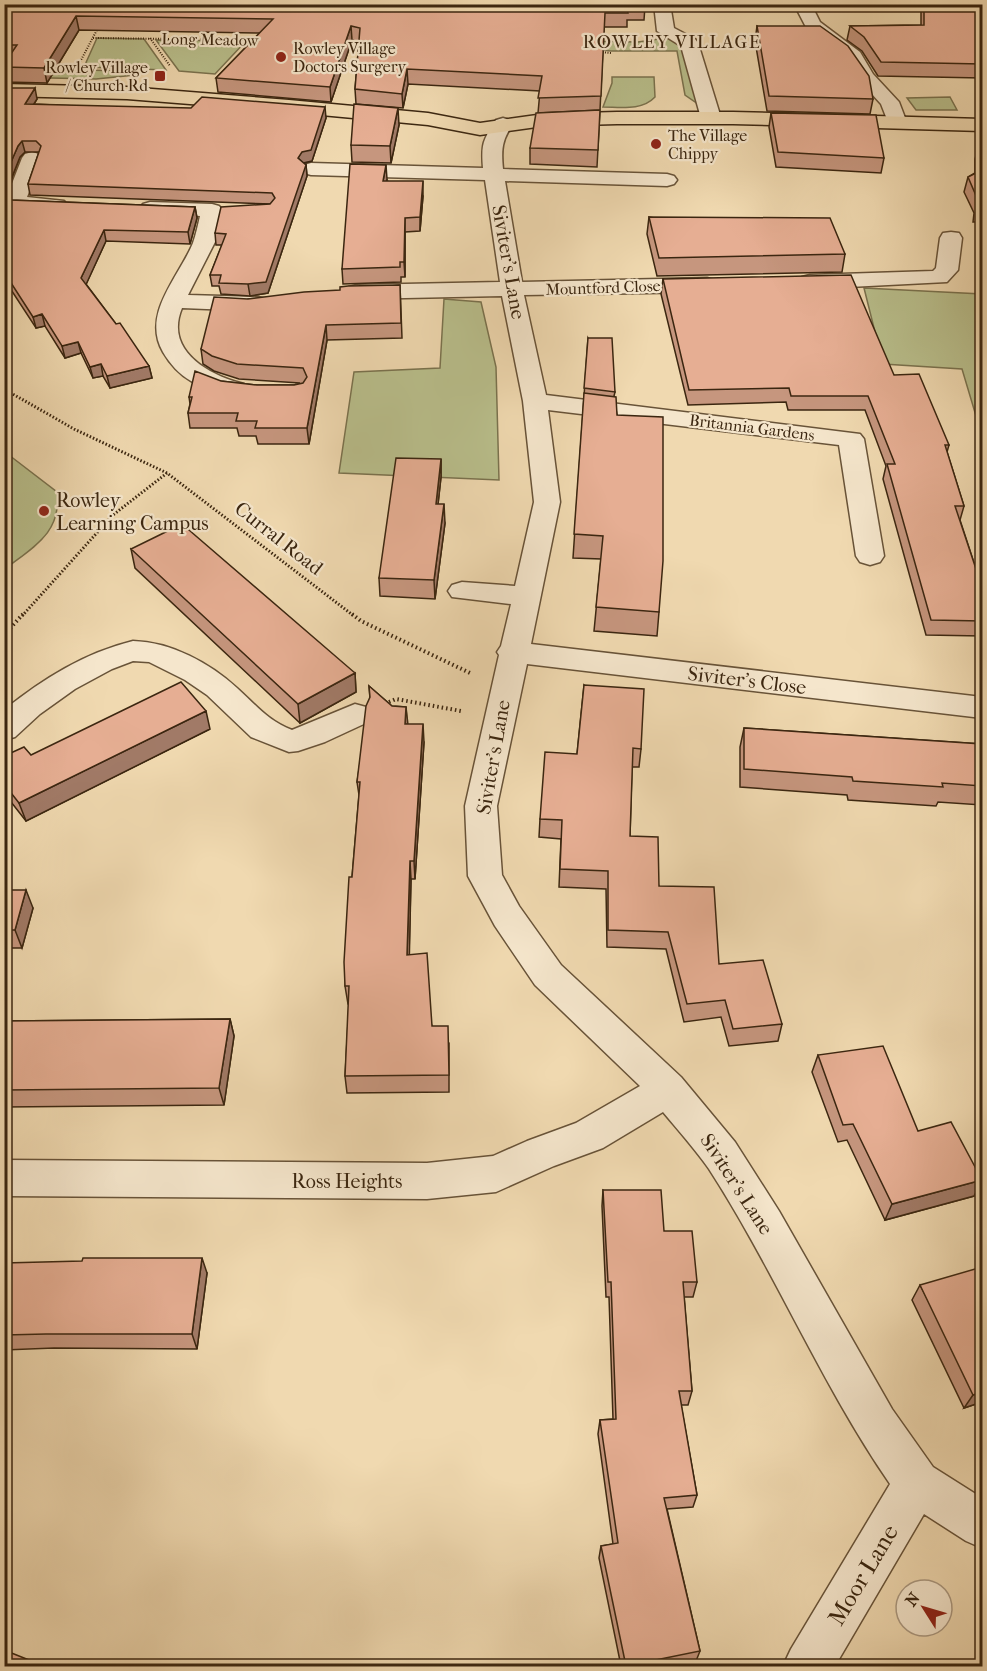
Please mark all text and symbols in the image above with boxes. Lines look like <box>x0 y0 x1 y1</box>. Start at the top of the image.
street label: Long Meadow <box>161 29 260 50</box>
district label: ROWLEY VILLAGE <box>583 32 761 53</box>
place label: Rowley Village Doctors Surgery <box>293 39 407 76</box>
marker: Rowley Village Doctors Surgery <box>274 50 288 64</box>
place label: Rowley Village / Church Rd <box>45 58 148 95</box>
marker: Rowley Village / Church Rd <box>153 69 167 83</box>
place label: The Village Chippy <box>668 126 747 163</box>
marker: The Village Chippy <box>649 137 663 151</box>
street label: Siviter's Lane <box>487 203 530 321</box>
street label: Mountford Close <box>545 276 661 299</box>
street label: Britannia Gardens <box>688 410 816 445</box>
place label: Rowley Learning Campus <box>56 489 209 535</box>
street label: Curral Road <box>230 497 328 581</box>
marker: Rowley Learning Campus <box>37 504 51 518</box>
street label: Siviter's Close <box>686 662 808 699</box>
street label: Siviter's Lane <box>472 698 515 816</box>
street label: Siviter's Lane <box>695 1129 778 1239</box>
street label: Ross Heights <box>292 1170 403 1193</box>
street label: Moor Lane <box>822 1519 904 1630</box>
north arrow <box>894 1578 954 1638</box>
text: N <box>901 1588 924 1610</box>

